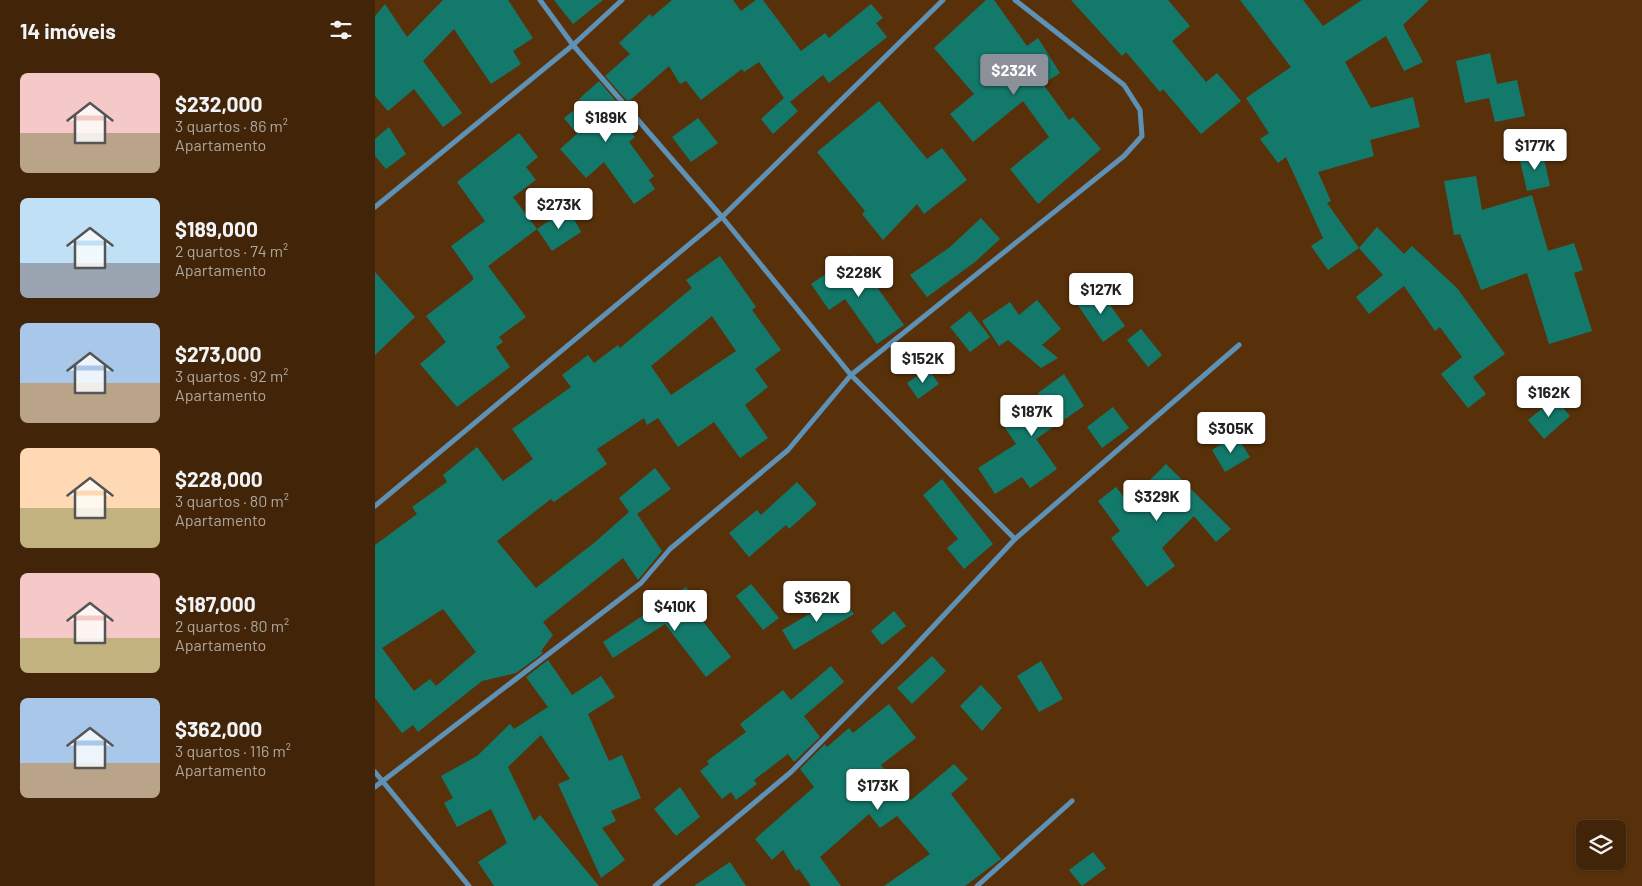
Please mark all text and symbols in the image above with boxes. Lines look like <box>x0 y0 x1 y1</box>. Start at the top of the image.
icon: filters <box>327 16 355 44</box>
text: 14 imóveis <box>20 18 116 43</box>
pin: $232K <box>979 54 1049 96</box>
text: $232K <box>991 60 1037 79</box>
text: $232,000 <box>175 91 263 116</box>
icon: home <box>60 93 120 153</box>
pin: $189K <box>571 100 641 143</box>
text: $189K <box>585 107 627 126</box>
text: 3 quartos · 86 m² <box>175 116 288 135</box>
pin: $177K <box>1500 128 1570 171</box>
text: Apartamento <box>175 135 266 154</box>
text: $177K <box>1515 135 1555 154</box>
pin: $273K <box>524 188 594 230</box>
text: $273K <box>537 194 581 213</box>
text: $189,000 <box>175 216 258 241</box>
icon: home <box>60 218 120 278</box>
text: 2 quartos · 74 m² <box>175 241 288 260</box>
pin: $228K <box>824 256 894 298</box>
text: Apartamento <box>175 260 266 279</box>
text: $228K <box>836 262 882 281</box>
pin: $127K <box>1066 272 1136 315</box>
text: $127K <box>1080 279 1122 298</box>
text: $273,000 <box>175 341 261 366</box>
pin: $152K <box>888 342 958 384</box>
icon: home <box>60 343 120 403</box>
text: $152K <box>902 348 944 367</box>
text: 3 quartos · 92 m² <box>175 366 288 385</box>
pin: $162K <box>1514 376 1584 418</box>
text: $162K <box>1528 382 1570 401</box>
text: Apartamento <box>175 385 266 404</box>
pin: $187K <box>997 394 1067 437</box>
text: $187K <box>1011 401 1053 420</box>
pin: $305K <box>1196 412 1266 454</box>
text: $305K <box>1208 418 1254 437</box>
text: $228,000 <box>175 466 263 491</box>
icon: home <box>60 468 120 528</box>
pin: $329K <box>1122 480 1192 522</box>
text: $329K <box>1134 486 1180 505</box>
text: 3 quartos · 80 m² <box>175 491 289 510</box>
text: Apartamento <box>175 510 266 529</box>
pin: $362K <box>782 580 852 623</box>
text: $362K <box>794 587 840 606</box>
pin: $410K <box>640 590 710 632</box>
text: $187,000 <box>175 591 256 616</box>
icon: home <box>60 593 120 653</box>
text: $410K <box>654 596 696 615</box>
text: 2 quartos · 80 m² <box>175 616 289 635</box>
text: Apartamento <box>175 635 266 654</box>
text: $362,000 <box>175 716 262 741</box>
icon: home <box>60 718 120 778</box>
text: 3 quartos · 116 m² <box>175 741 291 760</box>
text: Apartamento <box>175 760 266 779</box>
pin: $173K <box>843 768 913 811</box>
text: $173K <box>857 775 899 794</box>
map controls <box>1576 820 1626 870</box>
button: layers <box>1576 820 1626 870</box>

